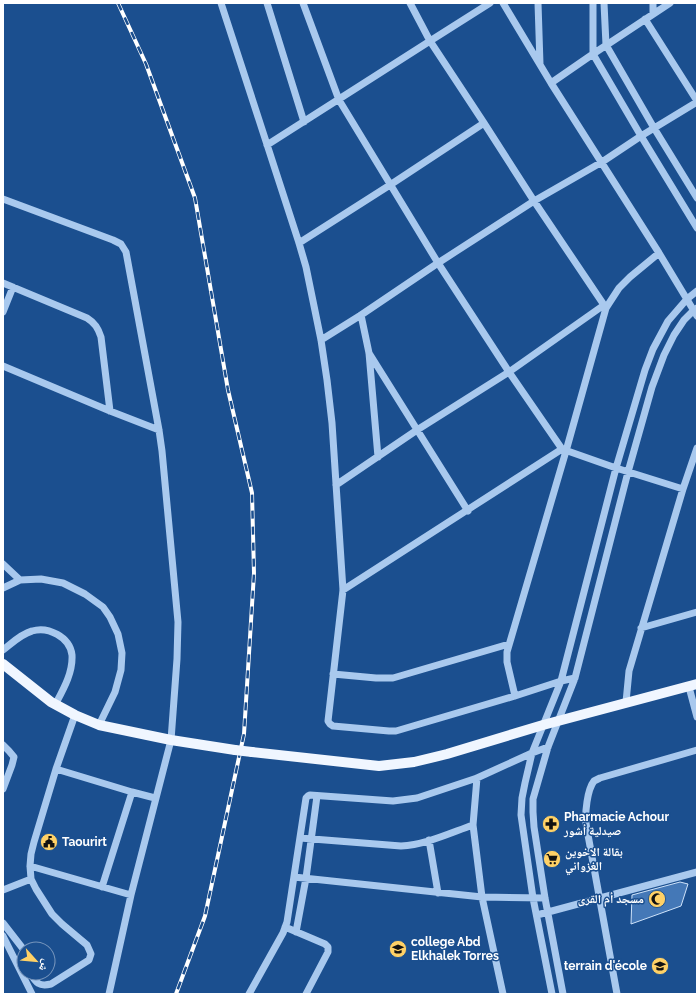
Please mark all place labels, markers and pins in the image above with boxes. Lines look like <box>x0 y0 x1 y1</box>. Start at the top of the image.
place label: Pharmacie Achour صيدلية أشور <box>563 810 669 838</box>
pharmacy icon: Pharmacie Achour صيدلية أشور <box>541 814 561 834</box>
public building icon: Taourirt <box>39 832 59 852</box>
place label: Taourirt <box>62 835 107 849</box>
place label: بقالة الاخوين الغزواني <box>565 845 623 876</box>
supermarket icon: بقالة الاخوين الغزواني <box>542 849 562 869</box>
mosque icon: مسجد أم القرى <box>647 889 667 909</box>
place label: مسجد أم القرى <box>578 892 644 907</box>
place label: college Abd Elkhalek Torres <box>411 935 499 963</box>
school or university icon: college Abd Elkhalek Torres <box>388 939 408 959</box>
school or university icon: terrain d'école <box>650 956 670 976</box>
place label: terrain d'école <box>564 959 647 973</box>

